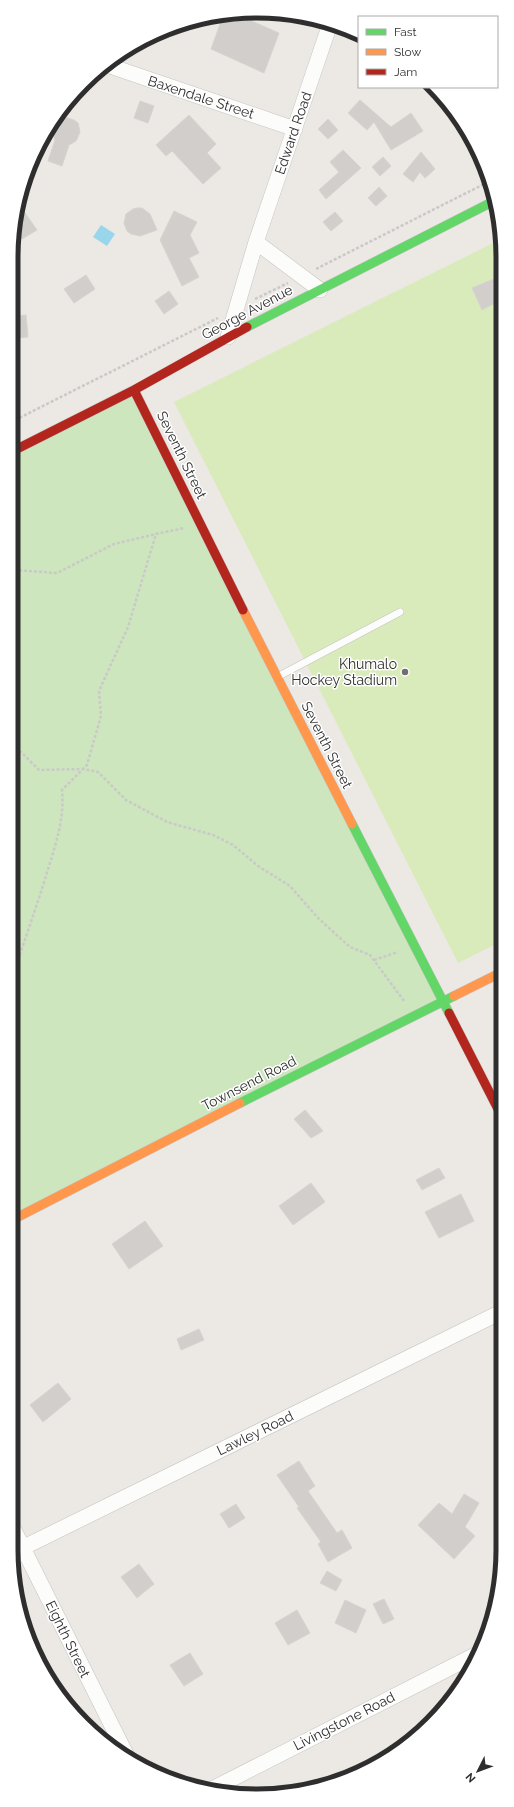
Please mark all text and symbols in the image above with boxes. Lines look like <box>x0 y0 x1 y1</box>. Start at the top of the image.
legend <box>358 16 498 88</box>
text: Fast <box>394 25 417 39</box>
text: Slow <box>394 45 421 59</box>
text: Jam <box>394 65 417 79</box>
street label: Baxendale Street <box>146 72 256 122</box>
street label: Edward Road <box>271 90 315 176</box>
street label: George Avenue <box>199 281 295 343</box>
street label: Seventh Street <box>154 409 210 502</box>
place label: Khumalo Hockey Stadium <box>291 656 397 688</box>
marker: Khumalo Hockey Stadium <box>400 667 410 677</box>
street label: Seventh Street <box>298 699 356 791</box>
street label: Townsend Road <box>199 1052 299 1114</box>
street label: Lawley Road <box>214 1408 296 1458</box>
street label: Eighth Street <box>42 1598 94 1680</box>
street label: Livingstone Road <box>291 1689 397 1753</box>
north arrow <box>458 1751 498 1791</box>
text: N <box>463 1770 479 1785</box>

